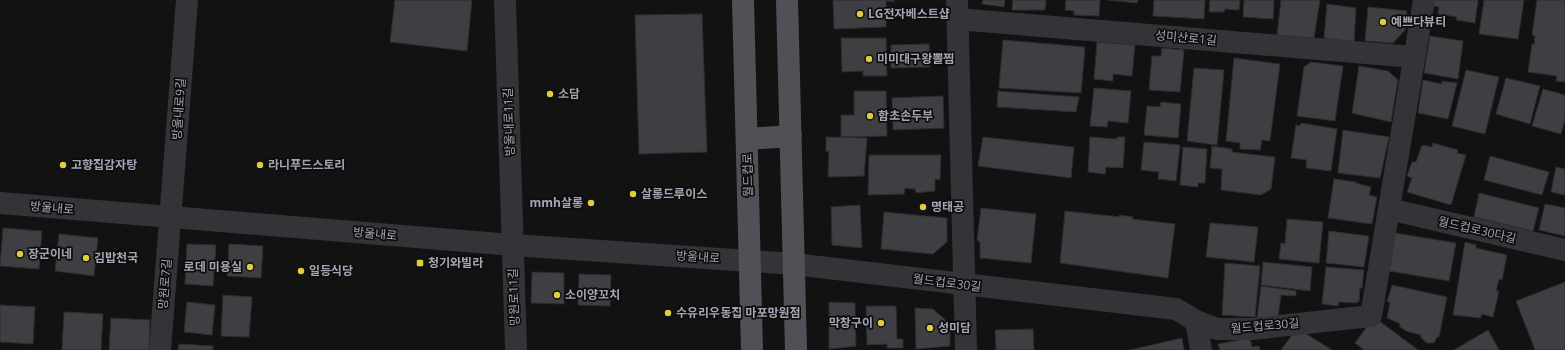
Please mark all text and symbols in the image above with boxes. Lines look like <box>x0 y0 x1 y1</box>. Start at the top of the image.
place label: LG전자베스트샵 <box>868 5 950 22</box>
marker: LG전자베스트샵 <box>855 9 865 19</box>
place label: 예쁘다뷰티 <box>1391 13 1446 30</box>
marker: 예쁘다뷰티 <box>1378 17 1388 27</box>
street label: 성미산로1길 <box>1154 26 1218 49</box>
place label: 미미대구왕뽈찜 <box>877 50 954 67</box>
marker: 미미대구왕뽈찜 <box>864 54 874 64</box>
street label: 방울내로9길 <box>168 77 189 141</box>
place label: 소담 <box>558 85 580 102</box>
street label: 방울내로11길 <box>499 87 518 157</box>
marker: 소담 <box>545 89 555 99</box>
place label: 함초손두부 <box>878 107 933 124</box>
marker: 함초손두부 <box>865 111 875 121</box>
street label: 월드컵로 <box>739 153 756 197</box>
place label: 고향집감자탕 <box>71 156 137 173</box>
place label: 라니푸드스토리 <box>268 156 345 173</box>
marker: 고향집감자탕 <box>58 160 68 170</box>
marker: 라니푸드스토리 <box>255 160 265 170</box>
place label: 살롱드루이스 <box>641 185 707 202</box>
marker: 살롱드루이스 <box>628 189 638 199</box>
place label: mmh살롱 <box>529 194 583 211</box>
street label: 방울내로 <box>29 197 75 218</box>
marker: mmh살롱 <box>586 198 596 208</box>
place label: 명태공 <box>931 198 964 215</box>
marker: 명태공 <box>918 202 928 212</box>
street label: 월드컵로30다길 <box>1436 212 1518 247</box>
street label: 방울내로 <box>352 223 398 244</box>
place label: 장군이네 <box>28 245 72 262</box>
street label: 방울내로 <box>675 246 721 267</box>
marker: 장군이네 <box>15 249 25 259</box>
place label: 김밥천국 <box>94 249 138 266</box>
marker: 김밥천국 <box>81 253 91 263</box>
place label: 청기와빌라 <box>428 254 483 271</box>
street label: 망원로7길 <box>154 258 175 310</box>
place label: 로데 미용실 <box>184 258 242 275</box>
marker: 청기와빌라 <box>415 258 425 268</box>
marker: 로데 미용실 <box>245 262 255 272</box>
place label: 일등식당 <box>309 262 353 279</box>
marker: 일등식당 <box>296 266 306 276</box>
street label: 망원로11길 <box>504 268 523 326</box>
street label: 월드컵로30길 <box>912 270 982 295</box>
place label: 소이양꼬치 <box>565 286 620 303</box>
marker: 소이양꼬치 <box>552 290 562 300</box>
place label: 수유리우동집 마포망원점 <box>676 304 801 321</box>
marker: 수유리우동집 마포망원점 <box>663 308 673 318</box>
place label: 막창구이 <box>829 314 873 331</box>
street label: 월드컵로30길 <box>1230 314 1300 337</box>
marker: 막창구이 <box>876 318 886 328</box>
place label: 성미담 <box>938 319 971 336</box>
marker: 성미담 <box>925 323 935 333</box>

